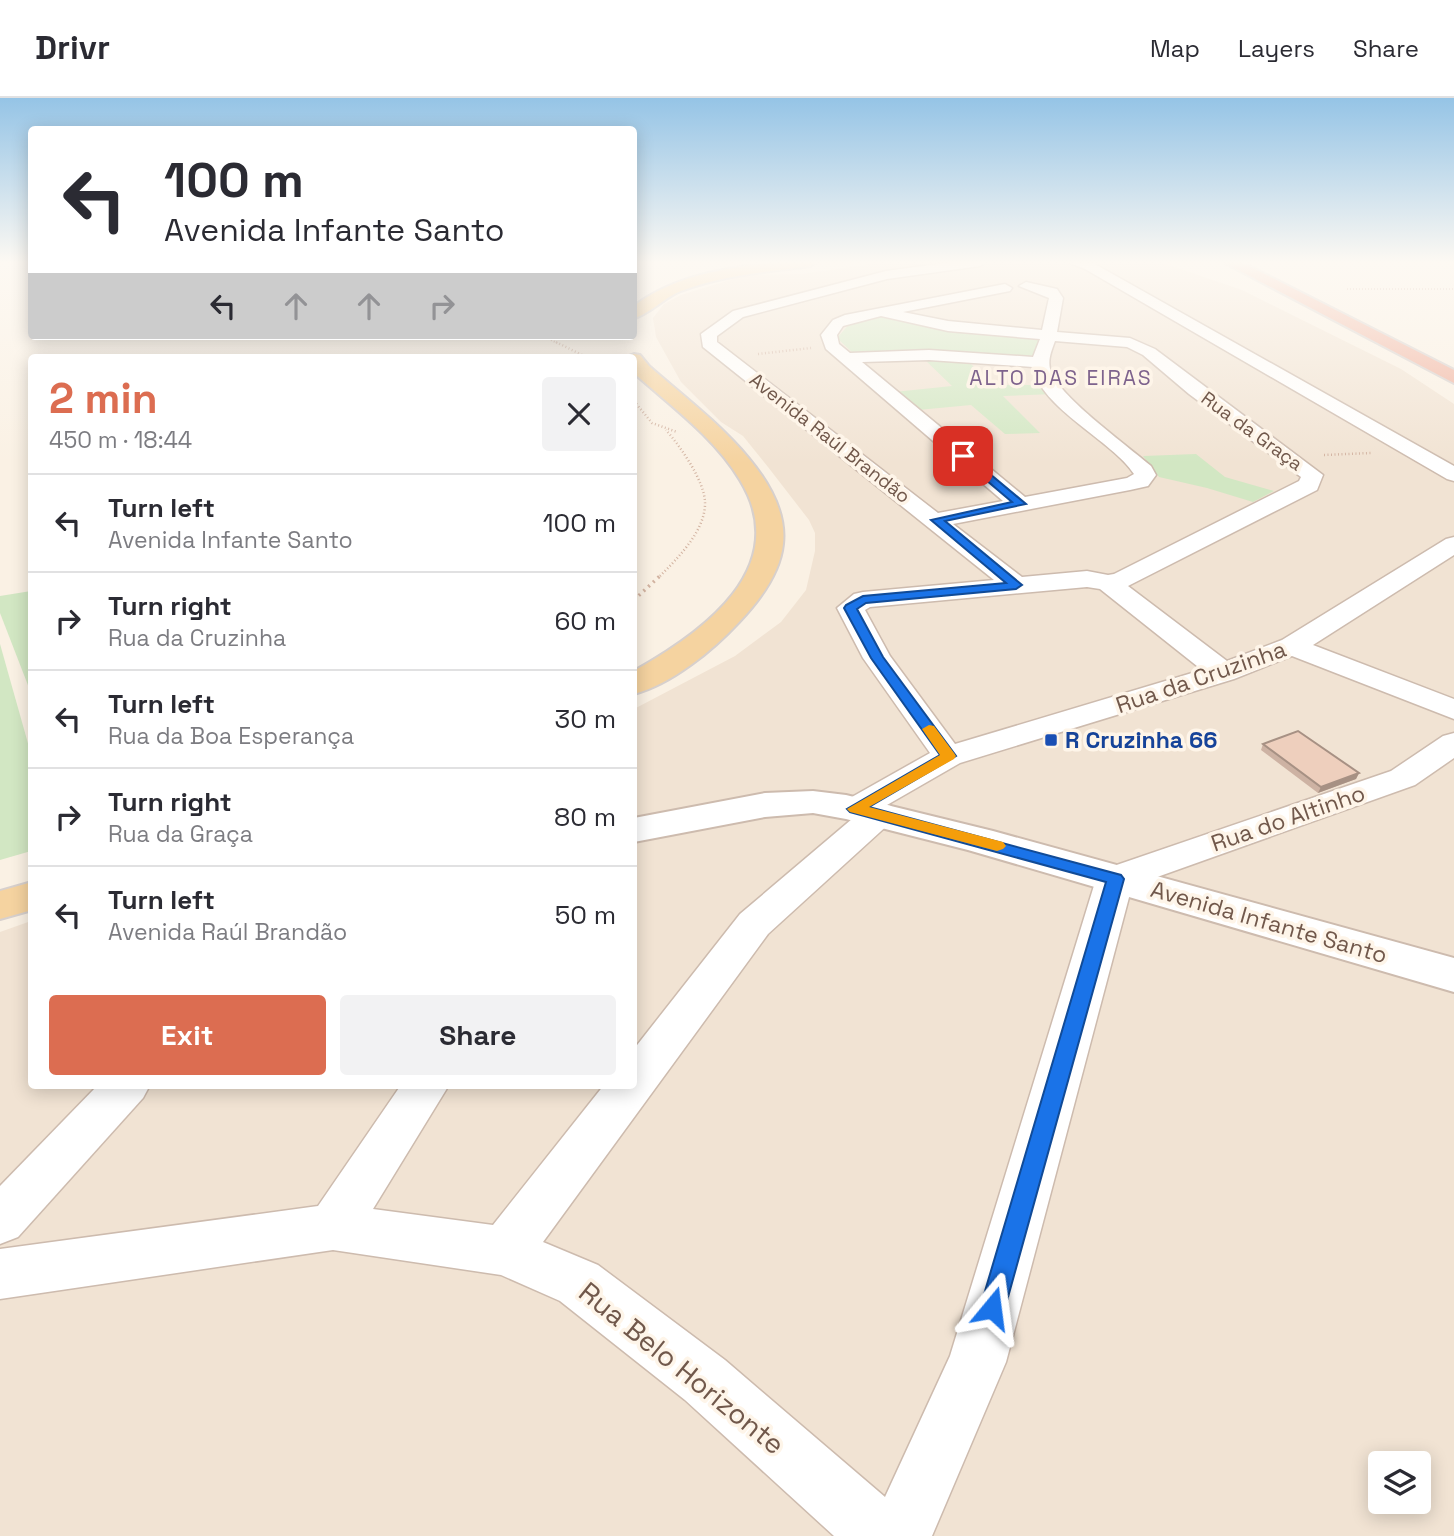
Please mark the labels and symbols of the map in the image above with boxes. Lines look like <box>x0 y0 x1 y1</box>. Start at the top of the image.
district label: ALTO DAS EIRAS <box>969 364 1153 391</box>
street label: Avenida Raúl Brandão <box>744 367 916 509</box>
street label: Rua da Graça <box>1196 386 1308 476</box>
pin <box>933 426 993 486</box>
street label: Rua da Cruzinha <box>1112 634 1290 720</box>
place label: R Cruzinha 66 <box>1065 725 1217 755</box>
marker: R Cruzinha 66 <box>1043 732 1059 748</box>
street label: Rua do Altinho <box>1207 778 1369 858</box>
street label: Avenida Infante Santo <box>1147 874 1391 970</box>
position arrow <box>955 1271 1029 1345</box>
street label: Rua Belo Horizonte <box>572 1274 792 1462</box>

